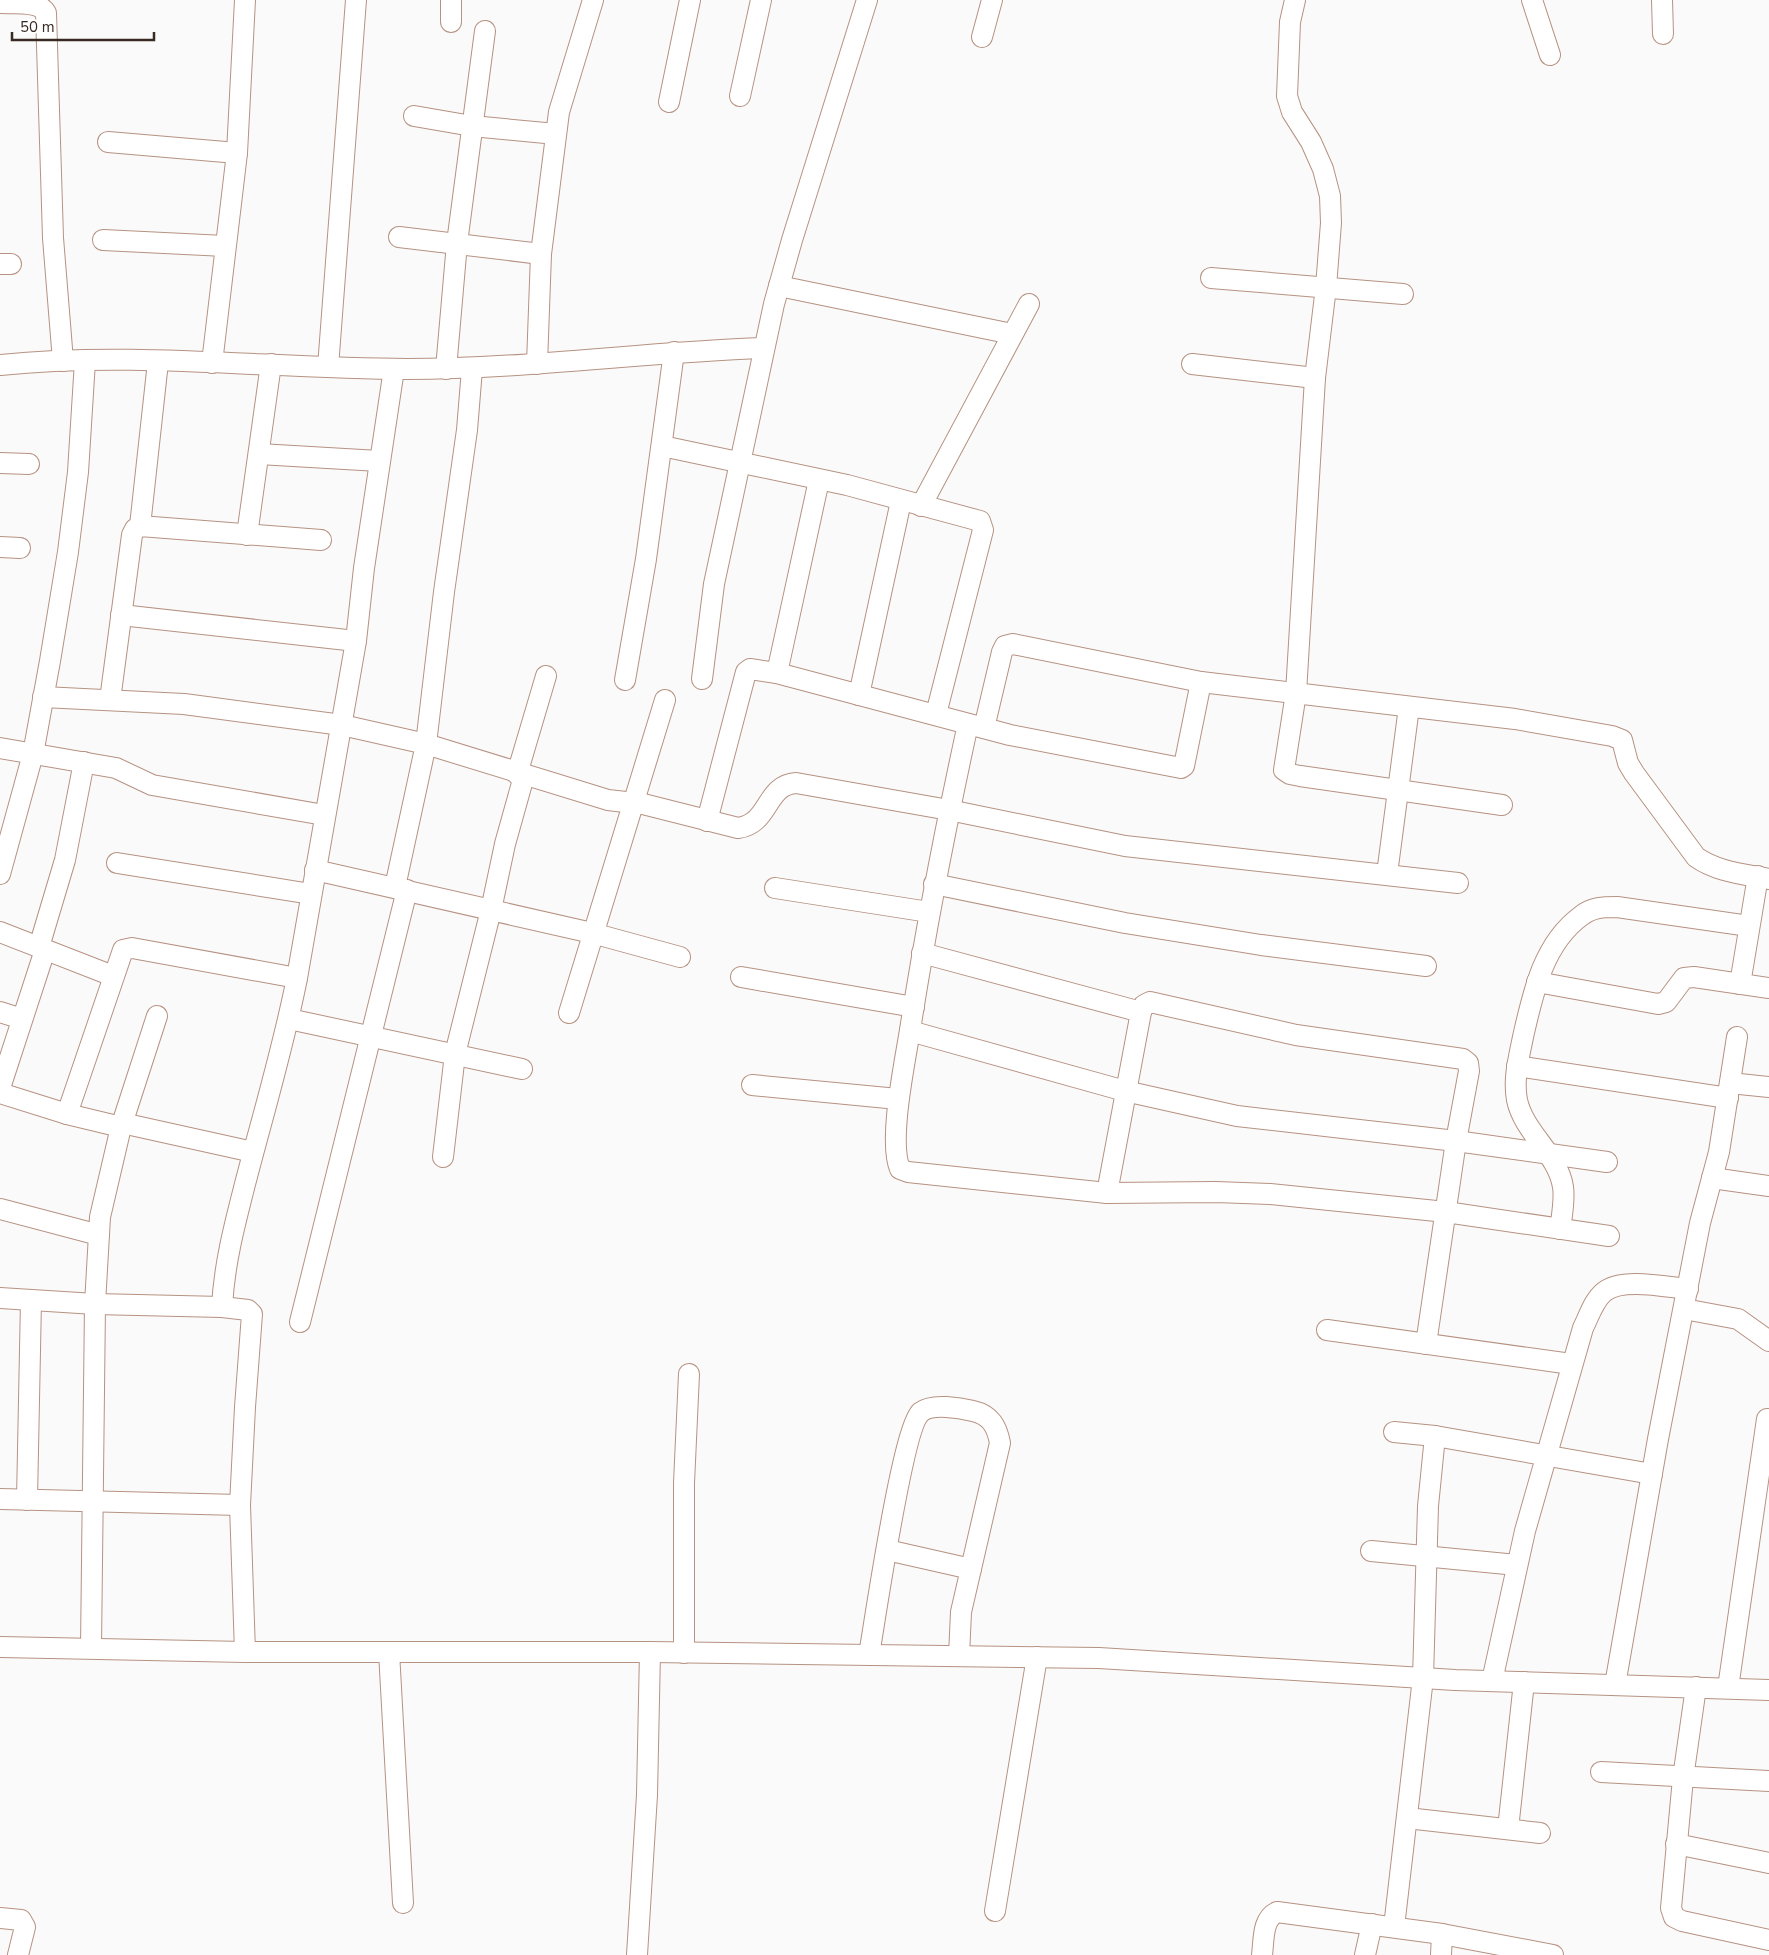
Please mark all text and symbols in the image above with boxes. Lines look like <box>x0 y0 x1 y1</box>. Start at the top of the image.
scale bar <box>12 10 155 42</box>
text: 50 m <box>20 17 55 37</box>

